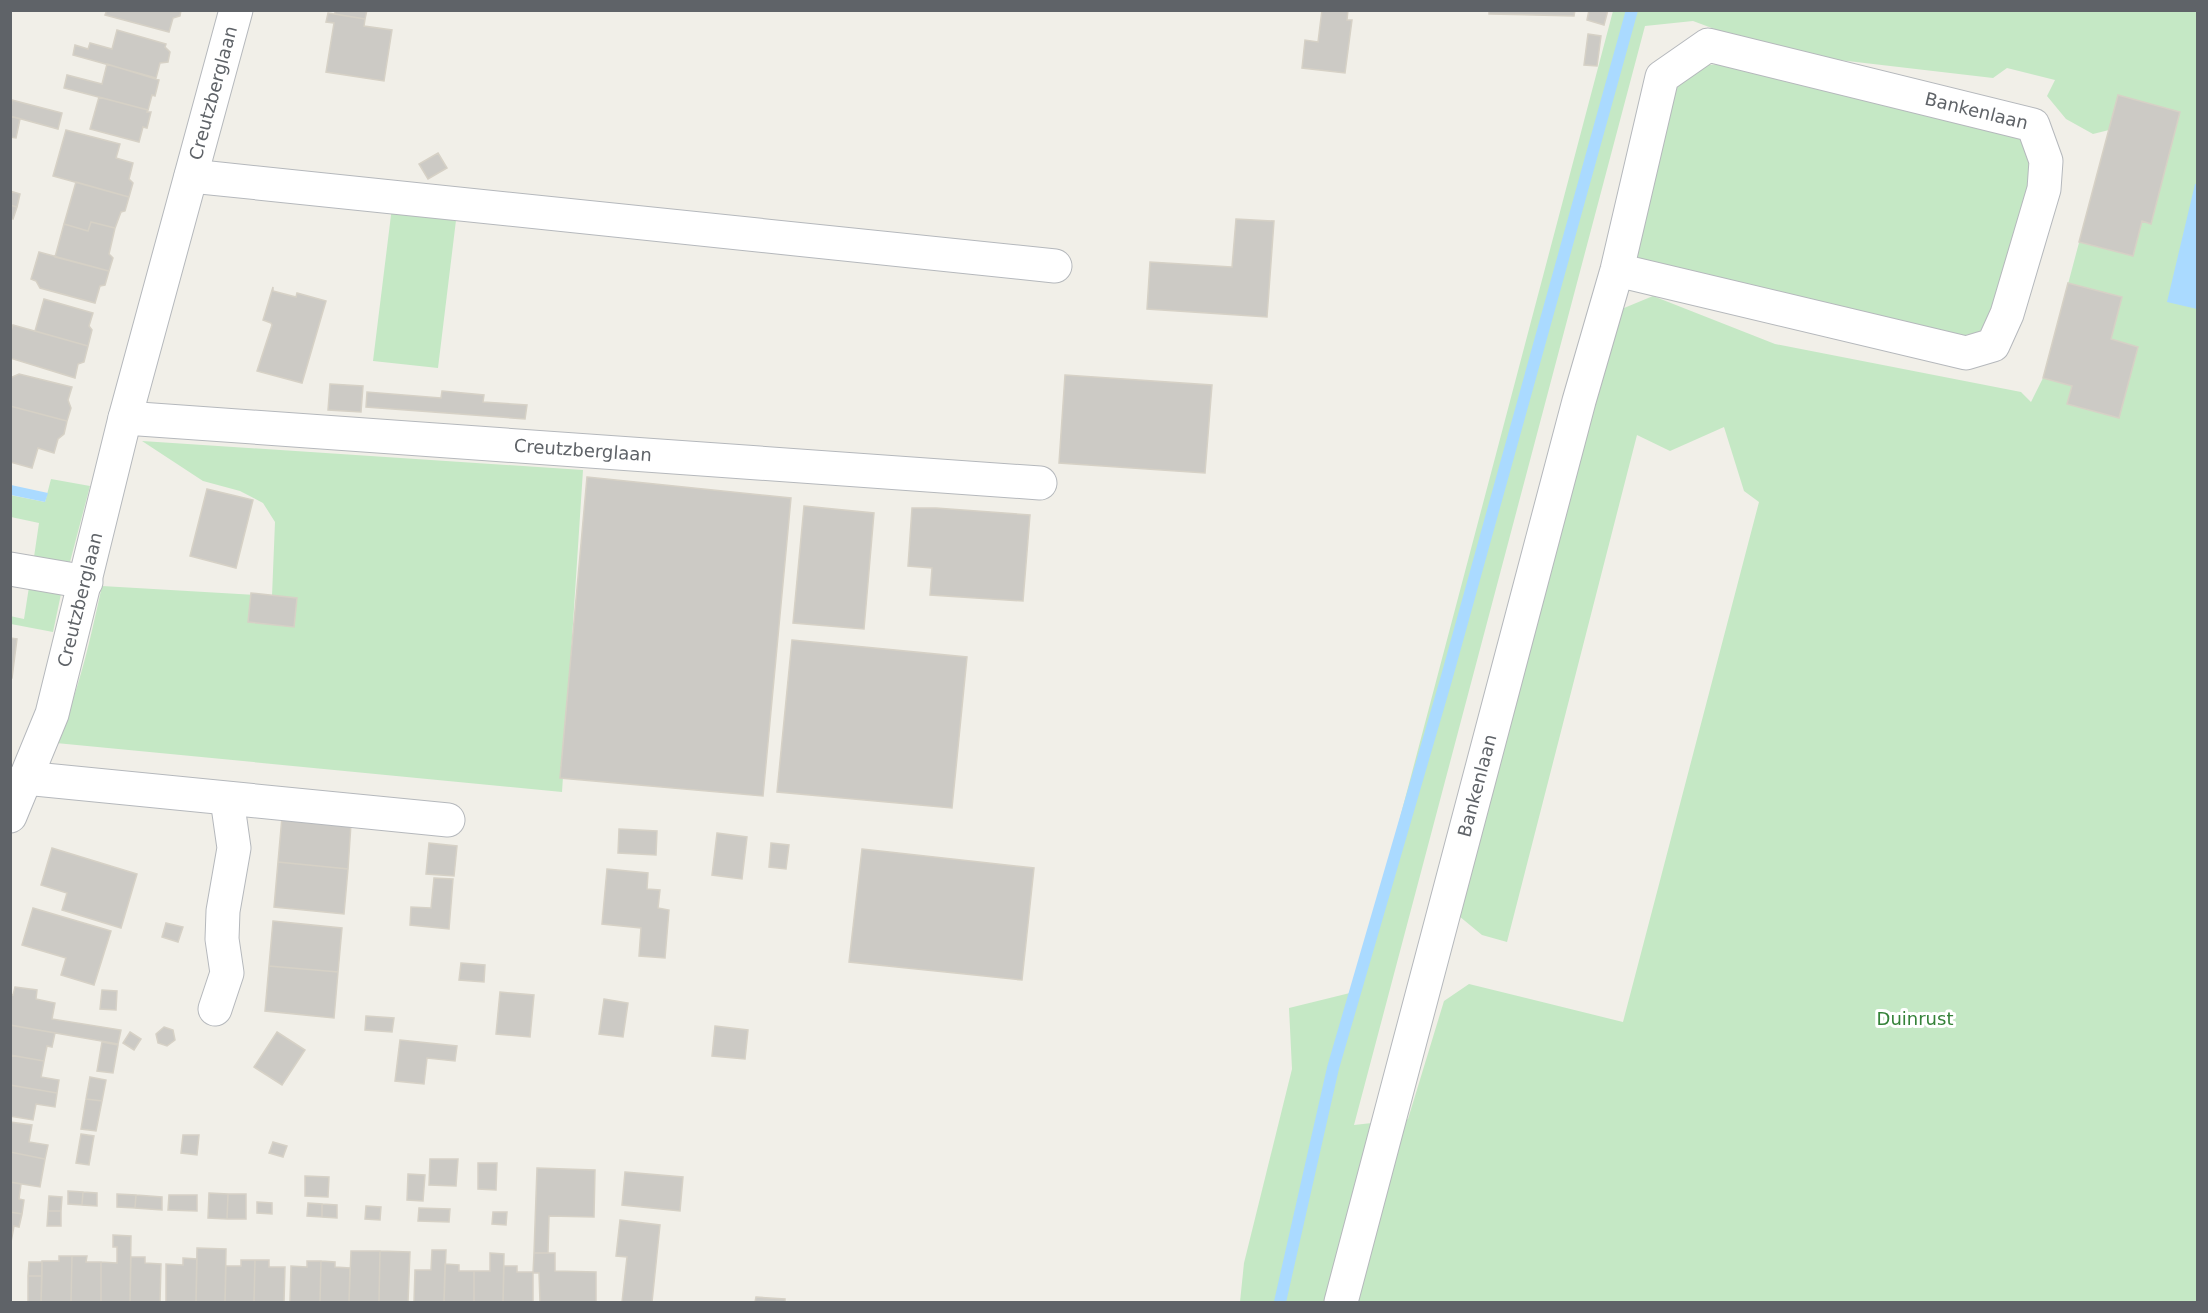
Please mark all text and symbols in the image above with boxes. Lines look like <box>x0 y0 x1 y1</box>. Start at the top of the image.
street label: Creutzberglaan <box>185 23 241 162</box>
street label: Bankenlaan <box>1923 88 2030 133</box>
street label: Creutzberglaan <box>513 435 653 465</box>
street label: Creutzberglaan <box>53 530 106 669</box>
street label: Bankenlaan <box>1453 732 1501 839</box>
park label: Duinrust <box>1877 1008 1953 1029</box>

